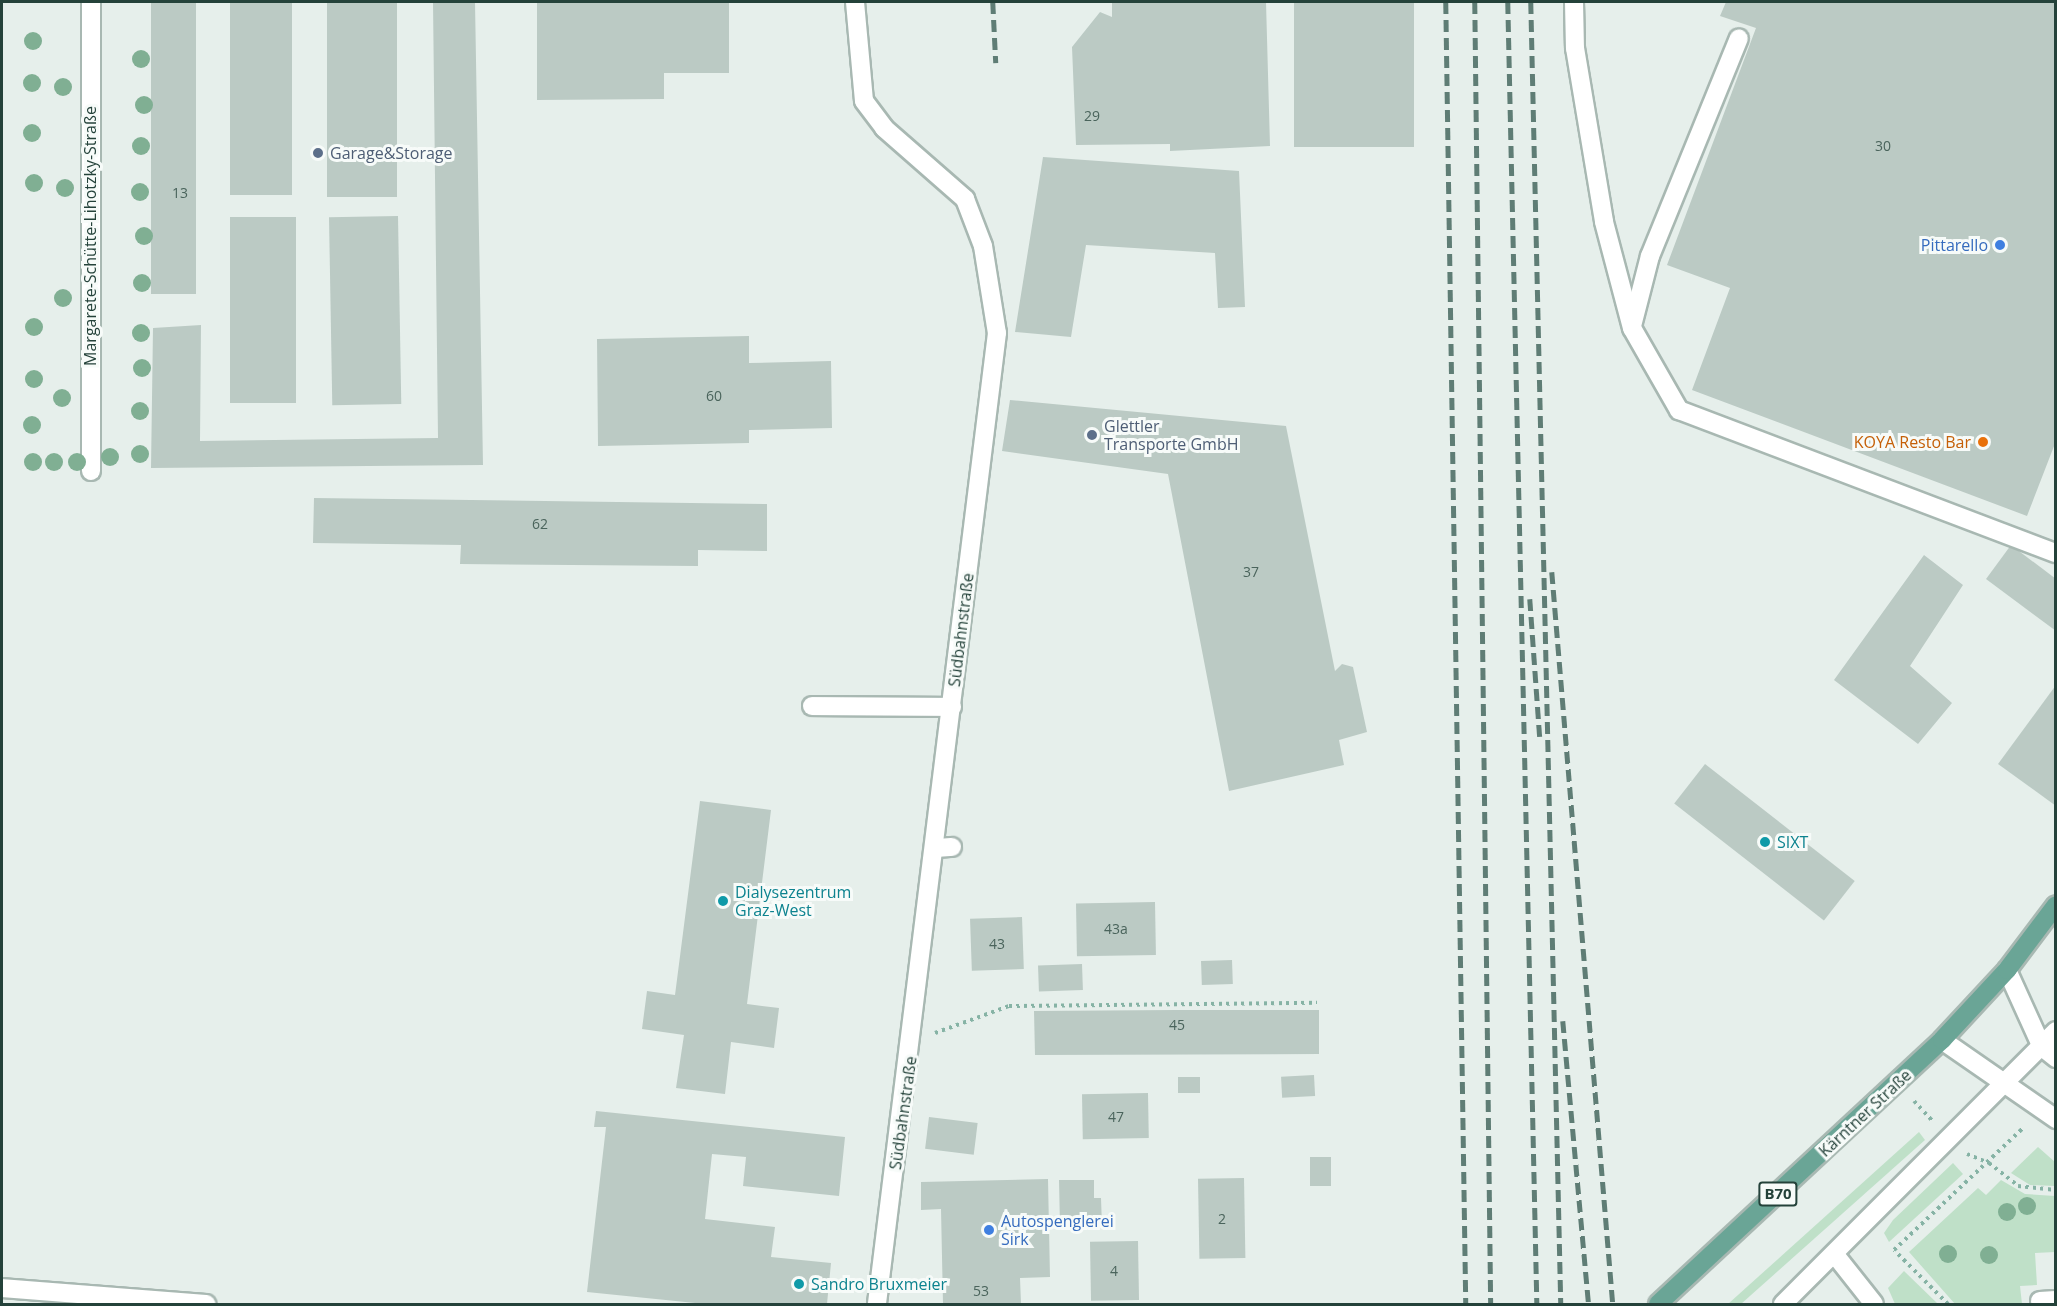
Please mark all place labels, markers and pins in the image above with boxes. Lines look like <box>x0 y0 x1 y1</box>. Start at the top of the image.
place label: Garage&Storage <box>330 143 452 163</box>
marker: Garage&Storage <box>311 146 325 160</box>
place label: Pittarello <box>1921 235 1988 255</box>
marker: Pittarello <box>1993 238 2007 252</box>
place label: Glettler Transporte GmbH <box>1104 416 1239 454</box>
marker: Glettler Transporte GmbH <box>1085 428 1099 442</box>
place label: KOYA Resto Bar <box>1854 432 1971 452</box>
marker: KOYA Resto Bar <box>1976 435 1990 449</box>
place label: SIXT <box>1777 832 1808 852</box>
marker: SIXT <box>1758 835 1772 849</box>
place label: Dialysezentrum Graz-West <box>735 882 851 920</box>
marker: Dialysezentrum Graz-West <box>716 894 730 908</box>
place label: Autospenglerei Sirk <box>1001 1211 1114 1249</box>
marker: Autospenglerei Sirk <box>982 1223 996 1237</box>
place label: Sandro Bruxmeier <box>811 1274 947 1294</box>
marker: Sandro Bruxmeier <box>792 1277 806 1291</box>

